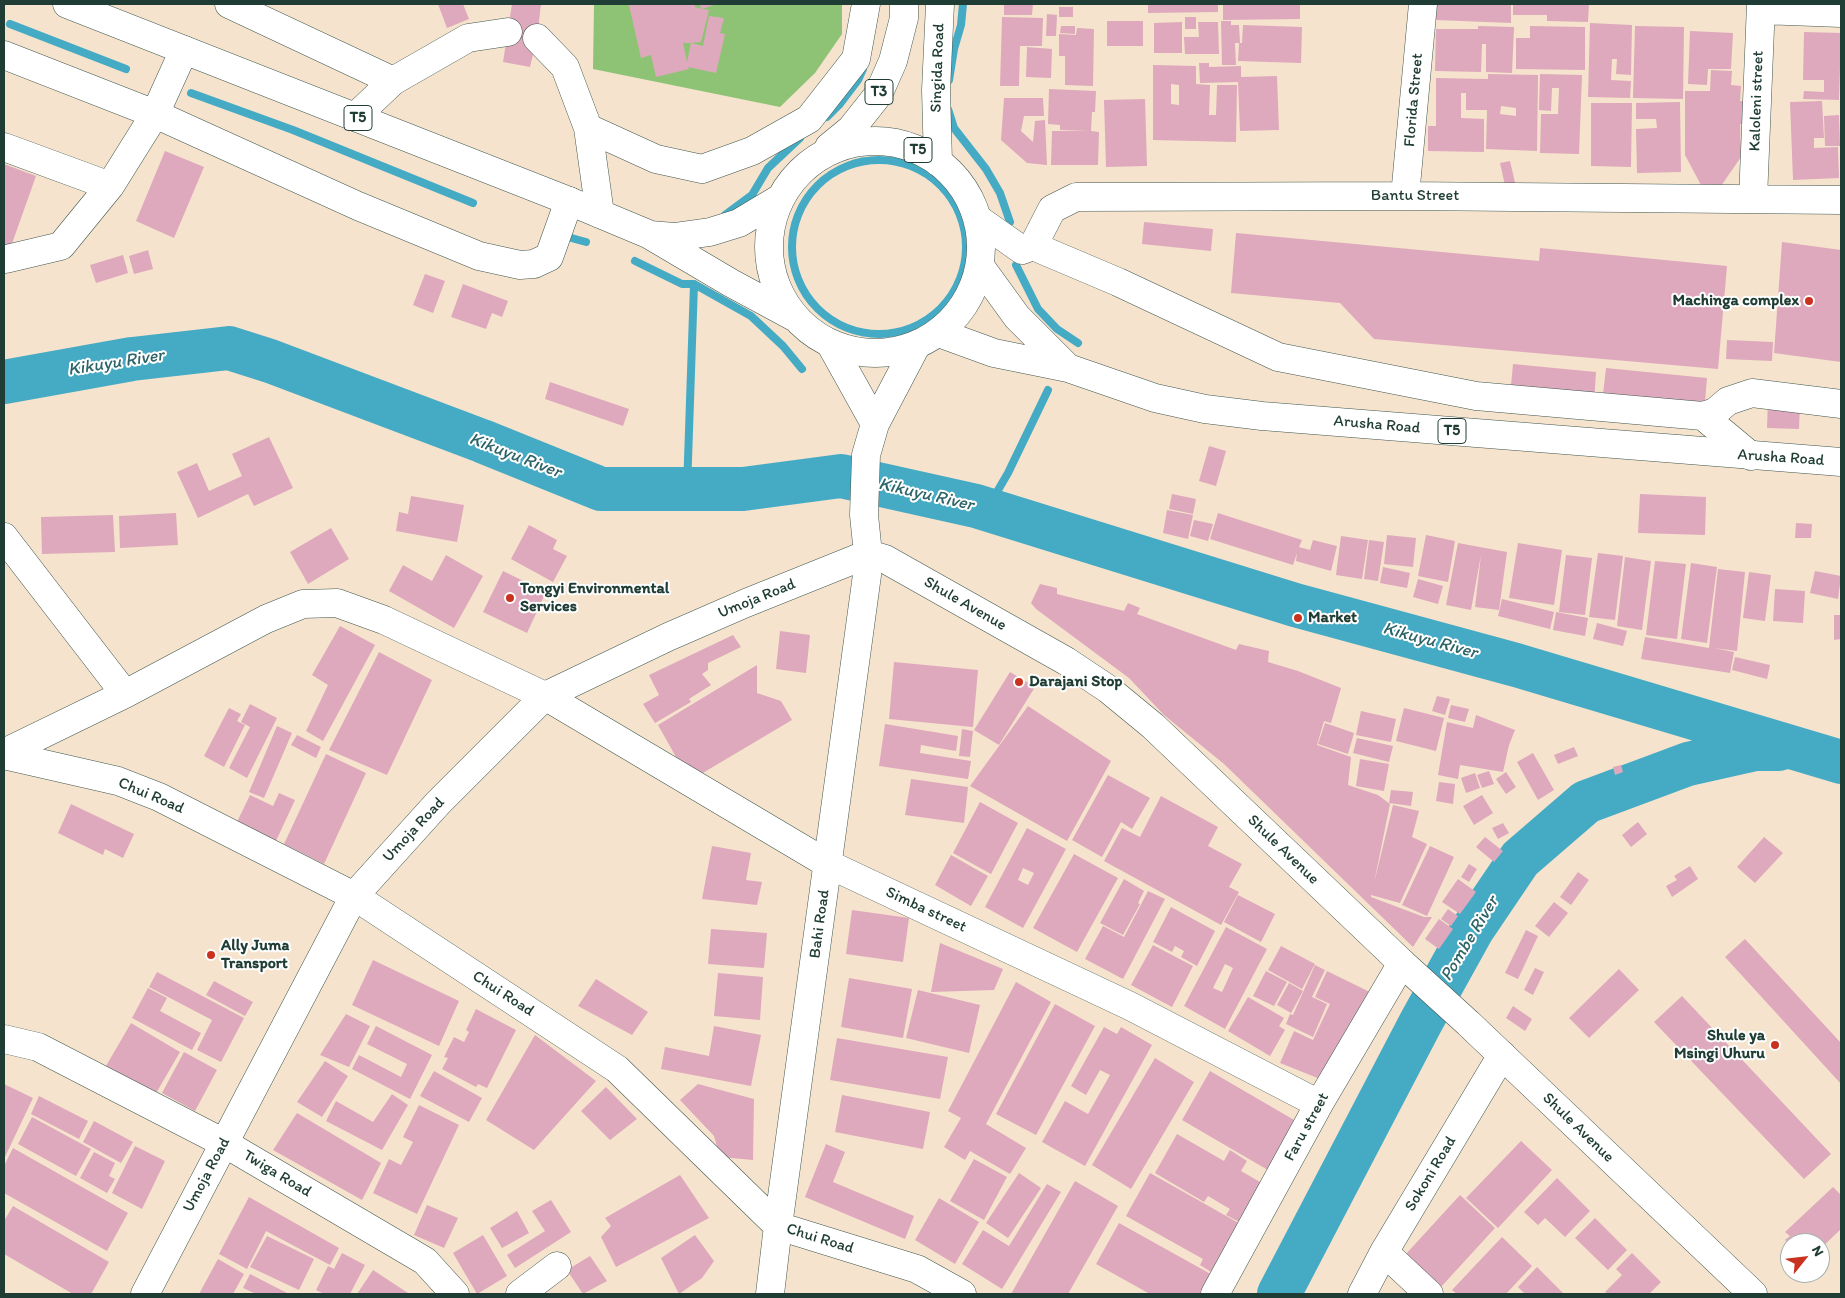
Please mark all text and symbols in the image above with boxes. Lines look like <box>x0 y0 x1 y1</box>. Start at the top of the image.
street label: Singida Road <box>927 23 949 113</box>
street label: Kaloleni street <box>1746 50 1768 152</box>
street label: Florida Street <box>1400 52 1428 148</box>
road number: T3 <box>865 80 893 104</box>
road number: T5 <box>344 106 372 130</box>
road number: T5 <box>904 138 932 162</box>
street label: Bantu Street <box>1371 186 1459 206</box>
place label: Machinga complex <box>1672 291 1799 311</box>
marker: Machinga complex <box>1803 295 1815 307</box>
water label: Kikuyu River <box>66 345 166 381</box>
street label: Arusha Road <box>1333 412 1421 438</box>
road number: T5 <box>1438 418 1466 444</box>
water label: Kikuyu River <box>466 429 564 483</box>
street label: Arusha Road <box>1737 445 1825 471</box>
water label: Kikuyu River <box>876 474 976 516</box>
street label: Shule Avenue <box>920 573 1010 635</box>
street label: Umoja Road <box>715 575 799 623</box>
place label: Tongyi Environmental Services <box>520 579 669 617</box>
marker: Tongyi Environmental Services <box>504 592 516 604</box>
place label: Market <box>1308 608 1357 628</box>
marker: Market <box>1292 612 1304 624</box>
water label: Kikuyu River <box>1380 618 1480 664</box>
place label: Darajani Stop <box>1029 672 1122 692</box>
marker: Darajani Stop <box>1013 676 1025 688</box>
street label: Chui Road <box>115 774 187 818</box>
street label: Umoja Road <box>379 793 449 867</box>
street label: Shule Avenue <box>1243 811 1323 889</box>
street label: Simba street <box>883 883 969 937</box>
street label: Bahi Road <box>806 888 834 960</box>
water label: Pombe River <box>1436 893 1504 985</box>
place label: Ally Juma Transport <box>221 936 289 974</box>
marker: Ally Juma Transport <box>205 949 217 961</box>
street label: Chui Road <box>468 967 538 1021</box>
place label: Shule ya Msingi Uhuru <box>1674 1026 1765 1064</box>
marker: Shule ya Msingi Uhuru <box>1769 1039 1781 1051</box>
street label: Faru street <box>1280 1089 1334 1165</box>
street label: Shule Avenue <box>1538 1089 1618 1167</box>
street label: Sokoni Road <box>1401 1133 1461 1215</box>
street label: Umoja Road <box>179 1134 235 1216</box>
street label: Twiga Road <box>239 1146 315 1202</box>
street label: Chui Road <box>784 1220 856 1258</box>
north arrow <box>1780 1233 1830 1283</box>
text: N <box>1808 1243 1827 1259</box>

